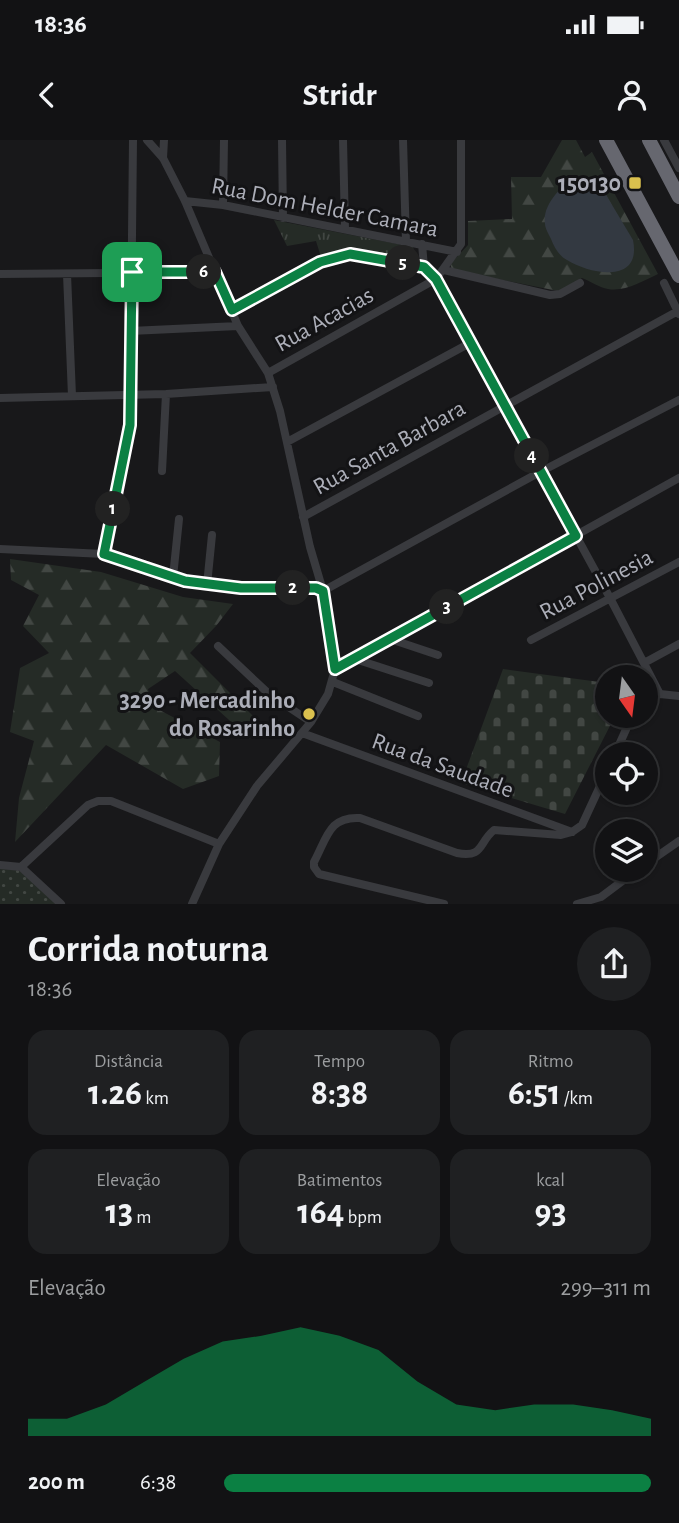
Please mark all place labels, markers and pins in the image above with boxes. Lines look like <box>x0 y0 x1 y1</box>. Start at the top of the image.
place label: 150130 <box>558 172 621 196</box>
marker: 150130 <box>627 175 643 191</box>
pin <box>102 242 162 302</box>
pin: 5 <box>386 246 420 280</box>
pin: 6 <box>186 254 222 290</box>
pin: 4 <box>514 438 550 474</box>
pin: 1 <box>96 492 130 526</box>
pin: 2 <box>276 570 310 606</box>
pin: 3 <box>430 589 464 624</box>
place label: 3290 - Mercadinho do Rosarinho <box>120 689 295 741</box>
marker: 3290 - Mercadinho do Rosarinho <box>301 706 317 722</box>

